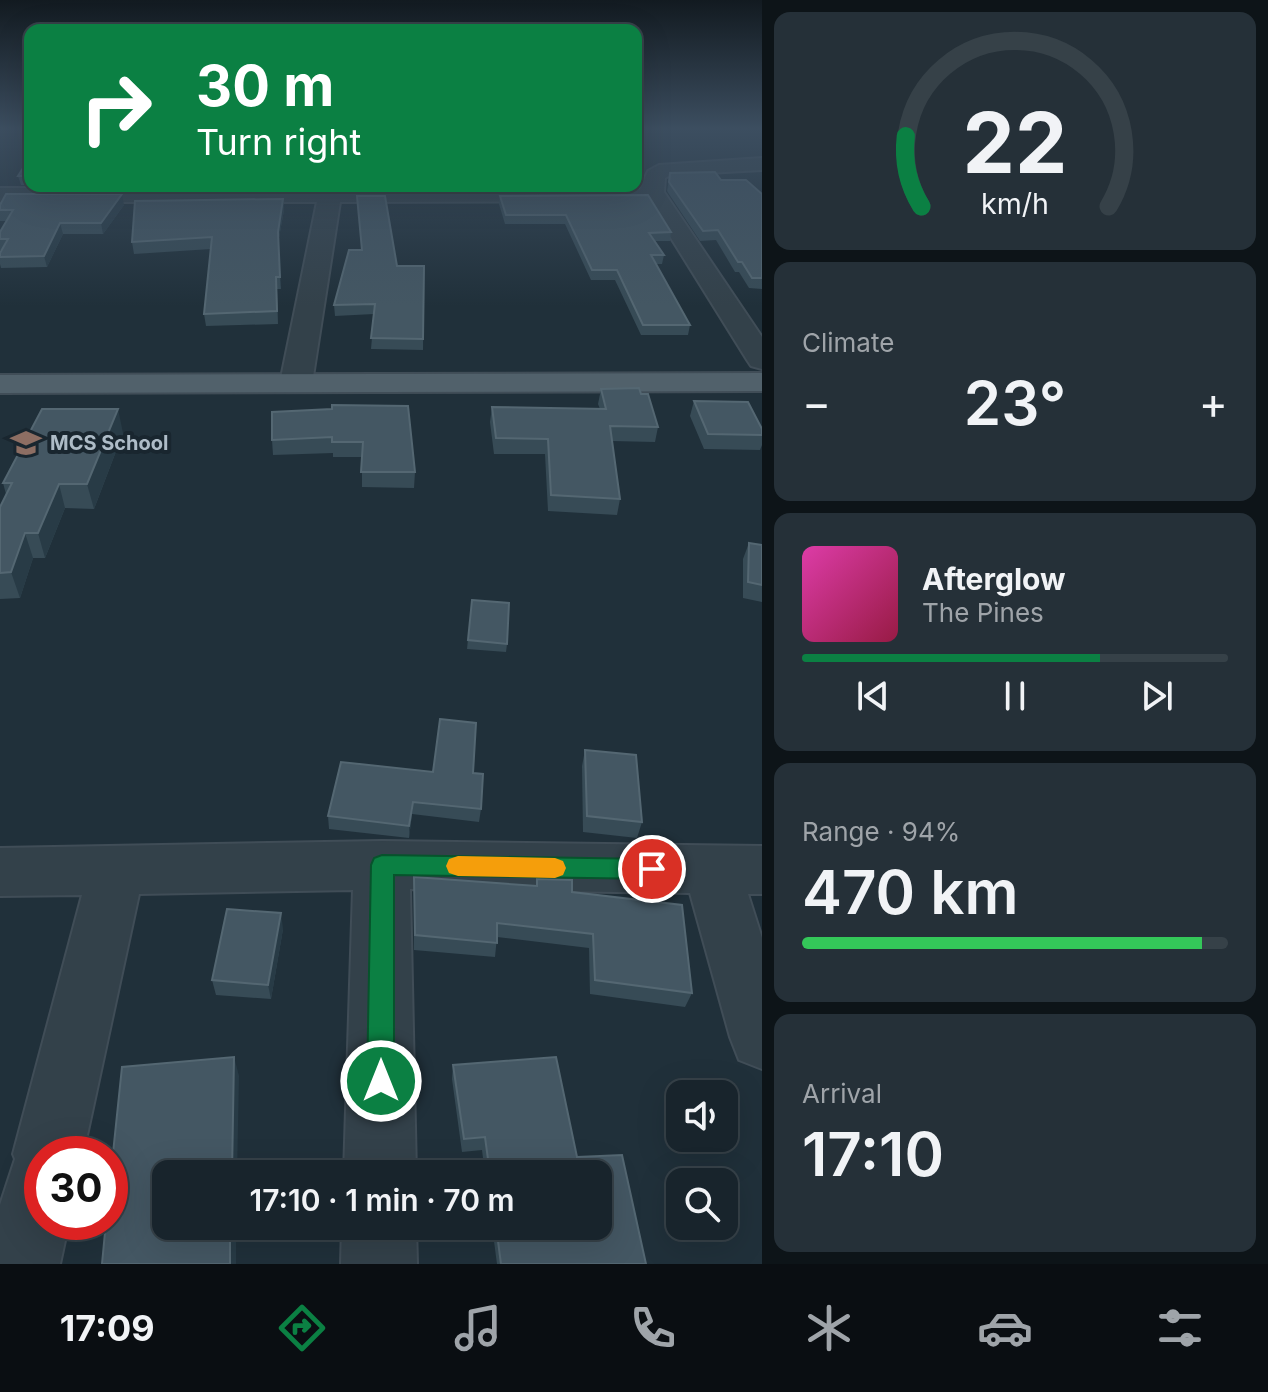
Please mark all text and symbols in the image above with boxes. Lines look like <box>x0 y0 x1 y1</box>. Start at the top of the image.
text: 30 m <box>196 52 334 120</box>
icon: right <box>64 56 168 160</box>
text: 22 <box>963 92 1067 193</box>
text: Turn right <box>196 120 361 164</box>
text: km/h <box>981 186 1049 221</box>
text: Climate <box>802 327 894 358</box>
text: 23° <box>964 367 1066 439</box>
text: − <box>802 376 831 430</box>
text: + <box>1199 376 1228 430</box>
school or university icon: MCS School <box>9 426 43 460</box>
place label: MCS School <box>50 431 169 455</box>
text: Afterglow <box>922 561 1066 597</box>
text: The Pines <box>922 597 1044 628</box>
icon: previous <box>851 674 895 718</box>
icon: pause <box>993 674 1037 718</box>
icon: next <box>1135 674 1179 718</box>
text: Range · 94% <box>802 816 960 847</box>
pin <box>618 835 686 903</box>
icon: arrive <box>630 847 674 891</box>
text: 470 km <box>802 856 1018 928</box>
position arrow <box>339 1039 423 1123</box>
text: Arrival <box>802 1078 882 1109</box>
map controls <box>666 1080 738 1240</box>
button: sound <box>666 1080 738 1152</box>
text: 17:10 <box>802 1118 944 1190</box>
speed limit sign: 30 <box>24 1136 128 1240</box>
button: search <box>666 1168 738 1240</box>
text: 17:10 · 1 min · 70 m <box>249 1182 515 1218</box>
icon: directions <box>274 1300 330 1356</box>
icon: music <box>450 1300 506 1356</box>
icon: phone <box>625 1300 681 1356</box>
icon: climate <box>801 1300 857 1356</box>
icon: car <box>977 1300 1033 1356</box>
icon: filters <box>1152 1300 1208 1356</box>
text: 17:09 <box>60 1306 155 1350</box>

